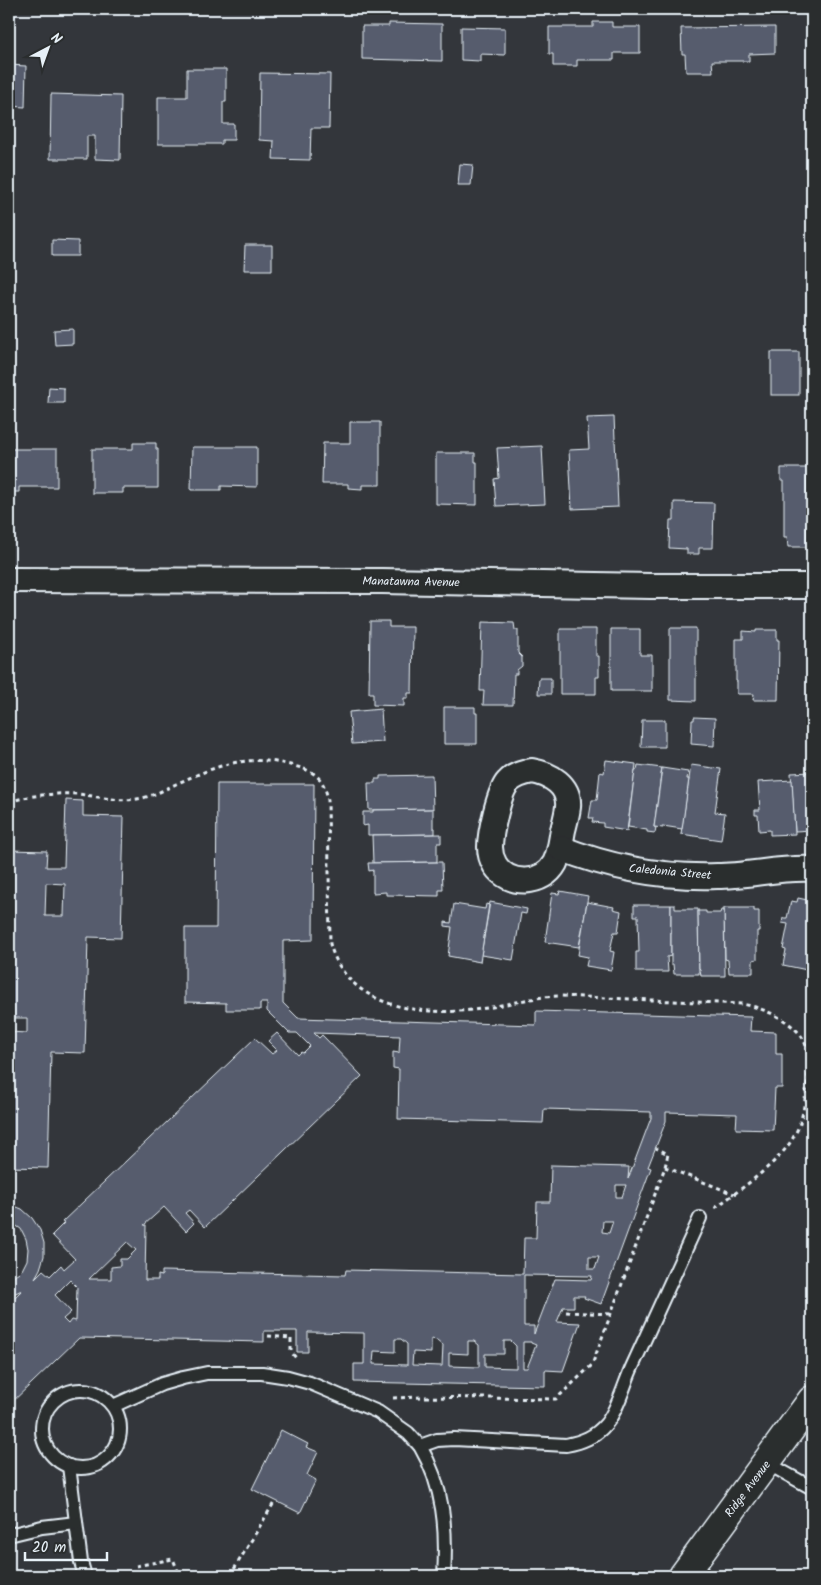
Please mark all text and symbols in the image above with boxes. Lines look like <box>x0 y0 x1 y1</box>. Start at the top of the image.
north arrow <box>22 22 72 72</box>
text: N <box>45 28 67 50</box>
street label: Manatawna Avenue <box>362 572 461 592</box>
street label: Caledonia Street <box>628 859 712 885</box>
street label: Ridge Avenue <box>720 1456 776 1522</box>
scale bar <box>25 1530 108 1562</box>
text: 20 m <box>32 1536 66 1560</box>

